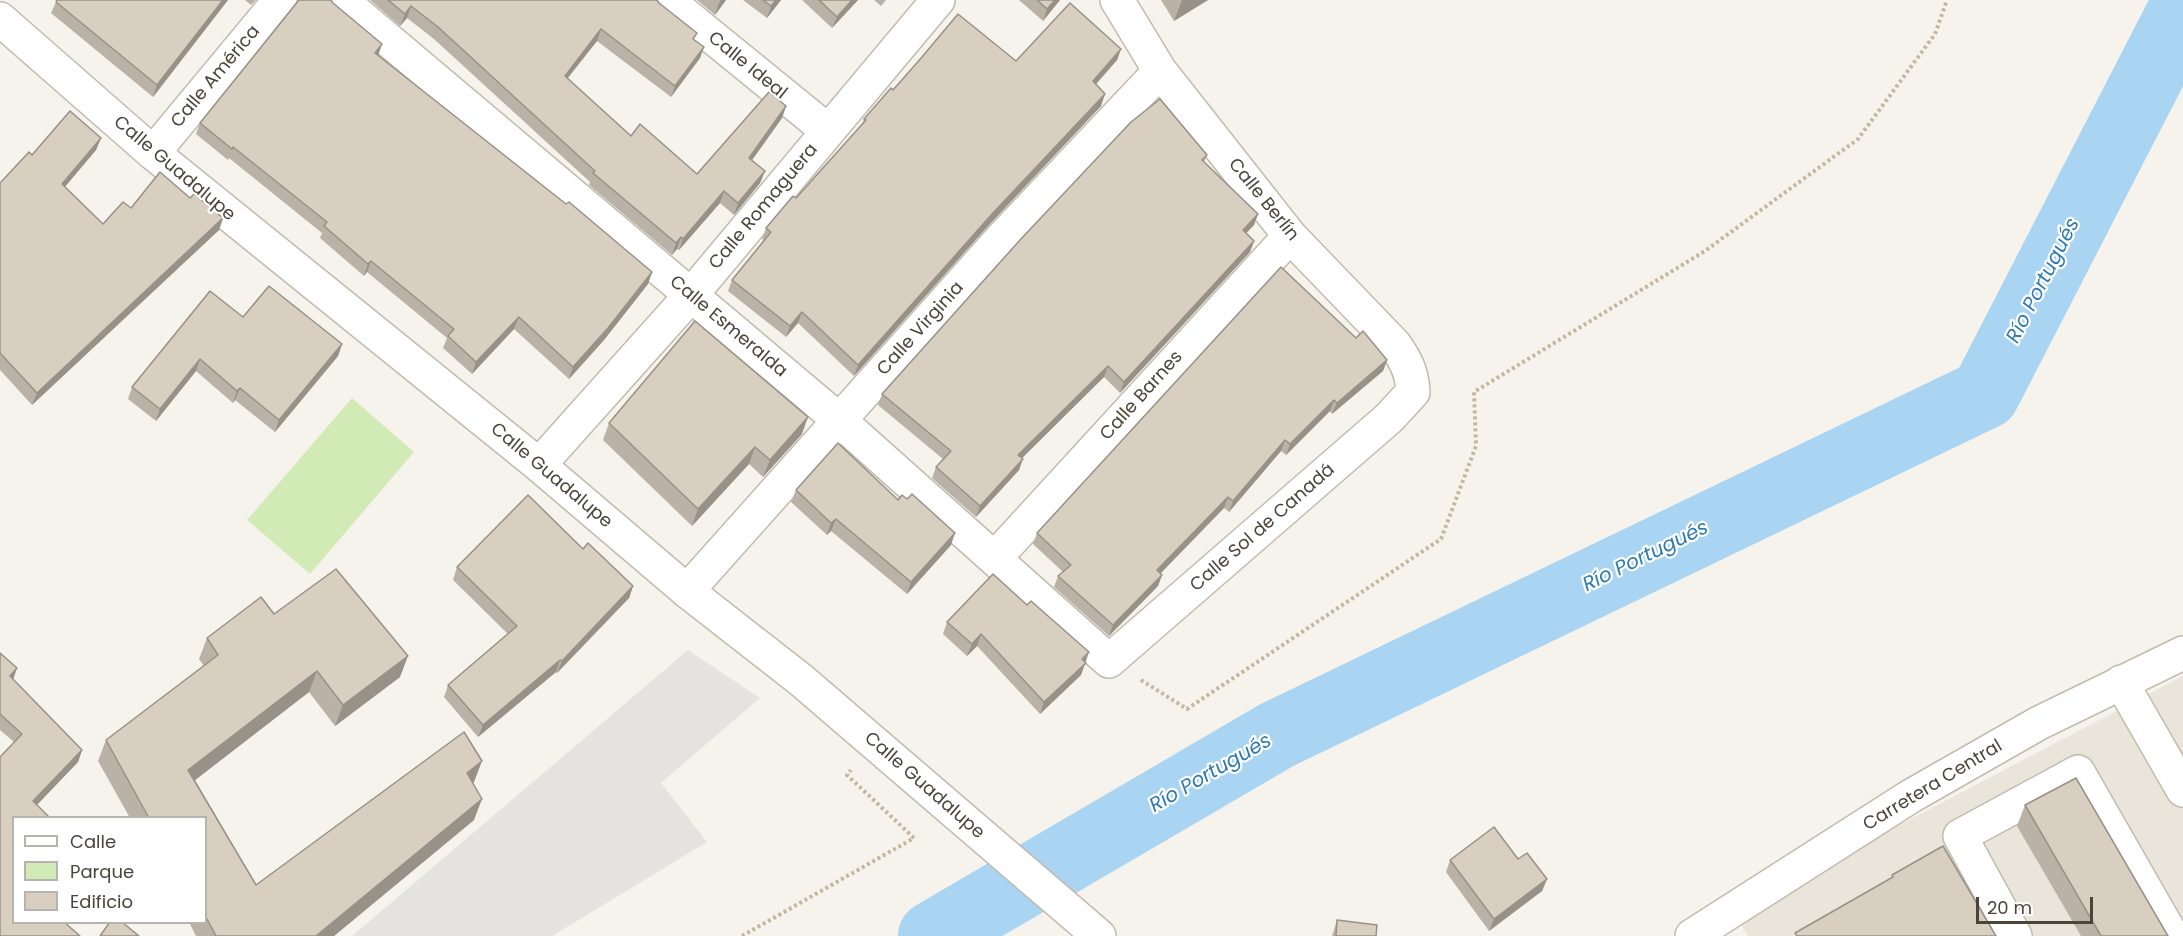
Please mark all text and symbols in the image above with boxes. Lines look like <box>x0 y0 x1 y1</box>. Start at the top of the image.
street label: Calle América <box>167 21 265 133</box>
street label: Calle Ideal <box>703 28 791 104</box>
street label: Calle Guadalupe <box>109 112 239 226</box>
street label: Calle Romaguera <box>705 140 823 274</box>
street label: Calle Berlín <box>1223 154 1303 246</box>
water label: Río Portugués <box>2002 215 2086 347</box>
street label: Calle Esmeralda <box>665 272 791 382</box>
street label: Calle Virginia <box>873 278 969 380</box>
street label: Calle Barnes <box>1096 347 1188 445</box>
street label: Calle Guadalupe <box>486 419 616 533</box>
street label: Calle Sol de Canadá <box>1186 459 1340 597</box>
water label: Río Portugués <box>1579 516 1713 598</box>
street label: Calle Guadalupe <box>859 728 989 844</box>
water label: Río Portugués <box>1146 729 1276 819</box>
street label: Carretera Central <box>1860 736 2006 836</box>
legend <box>12 816 207 924</box>
text: Calle <box>70 829 116 854</box>
text: Parque <box>70 859 134 884</box>
scale bar <box>1979 885 2096 923</box>
text: Edificio <box>70 889 133 914</box>
text: 20 m <box>1987 895 2032 920</box>

